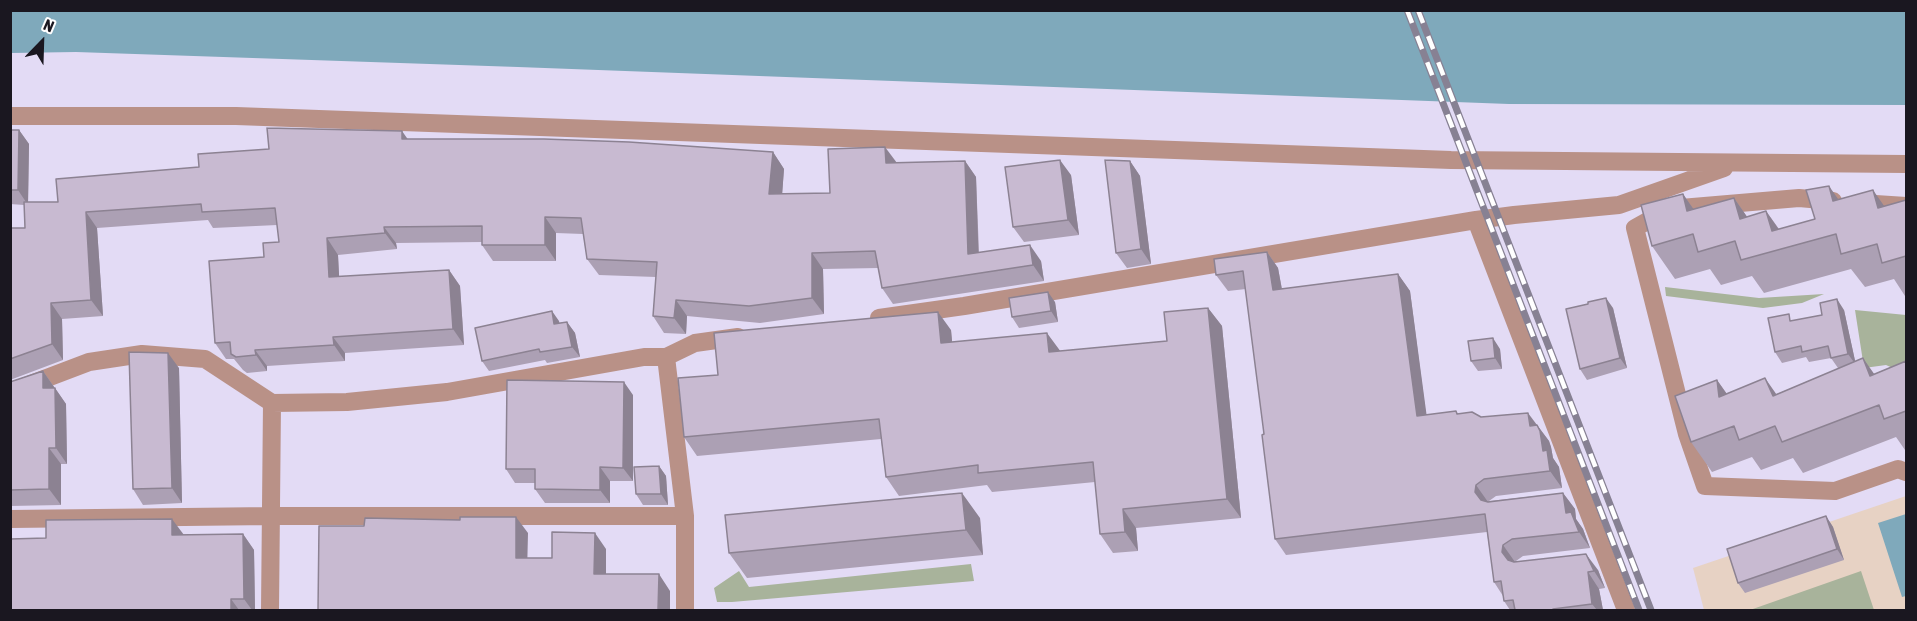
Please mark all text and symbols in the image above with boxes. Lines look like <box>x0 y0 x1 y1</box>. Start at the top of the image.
north arrow <box>12 12 72 72</box>
text: N <box>41 15 57 36</box>

